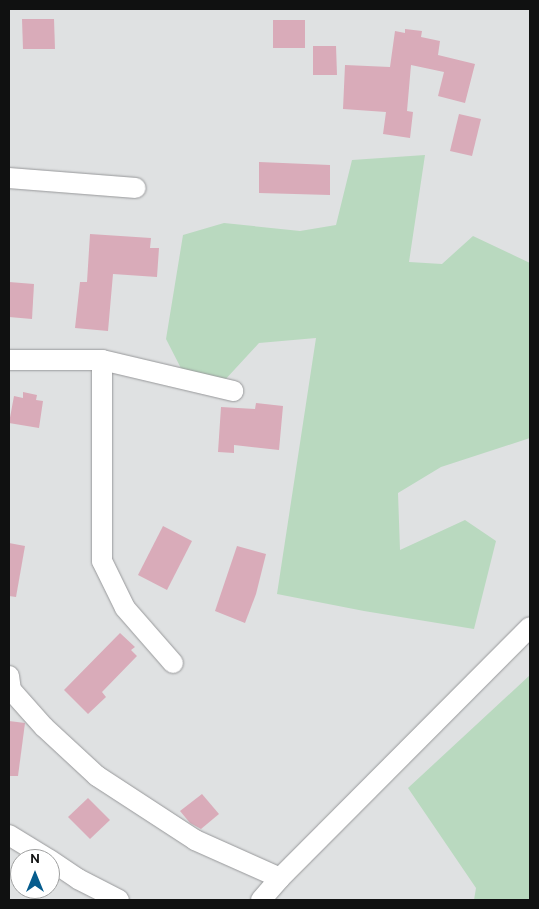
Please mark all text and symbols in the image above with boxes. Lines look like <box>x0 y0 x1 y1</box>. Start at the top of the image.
north arrow <box>10 849 60 899</box>
text: N <box>30 851 40 868</box>

